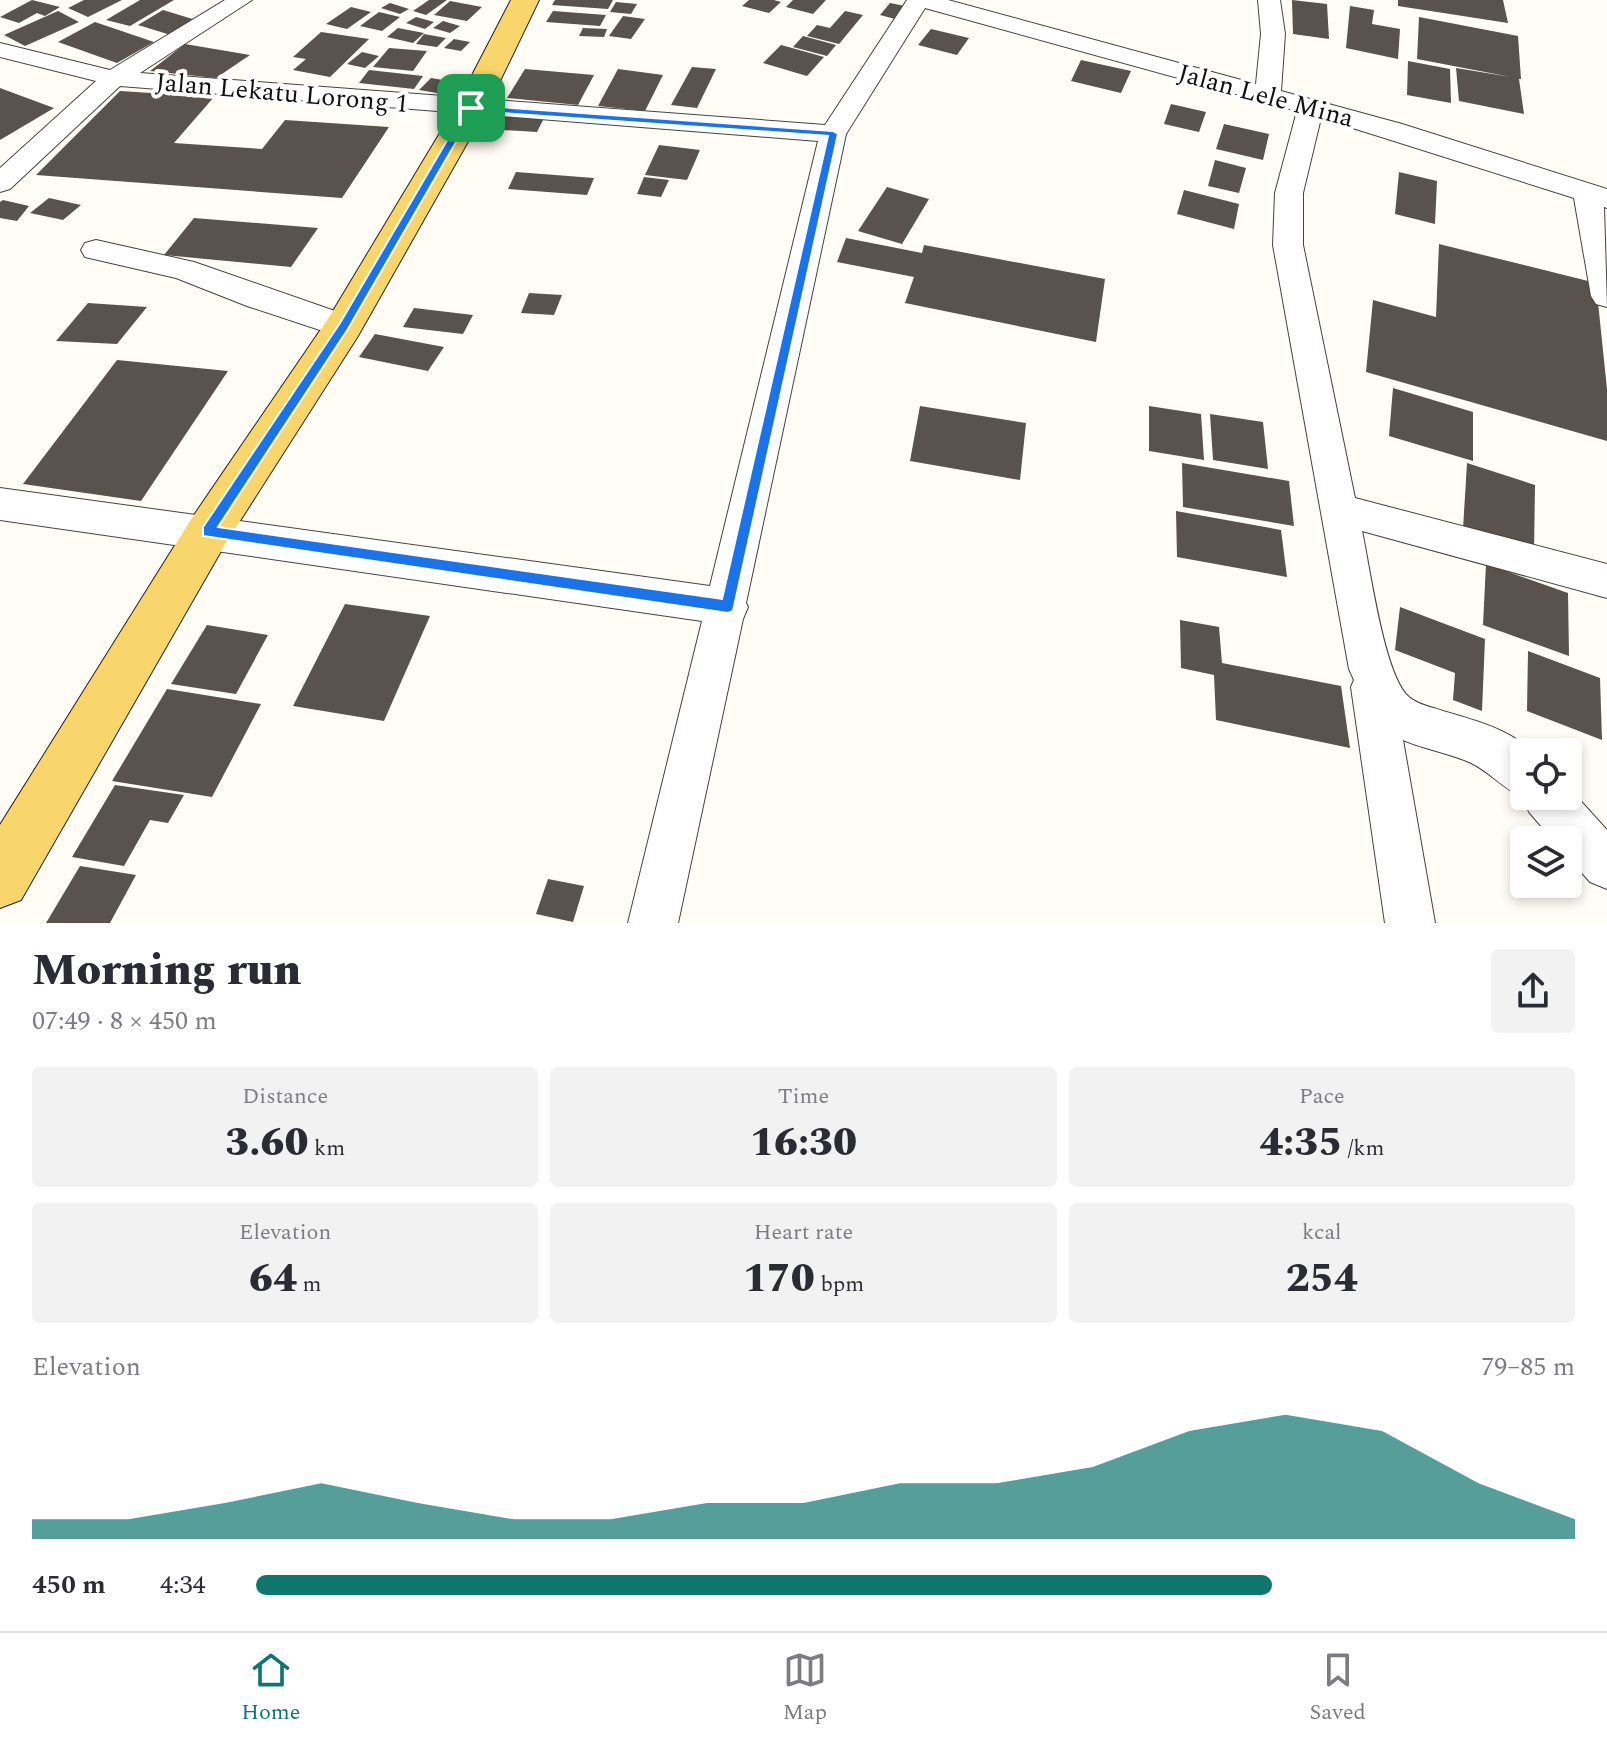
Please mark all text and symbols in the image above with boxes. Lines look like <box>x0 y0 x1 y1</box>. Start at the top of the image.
street label: Jalan Lele Mina <box>1173 53 1358 139</box>
street label: Jalan Lekatu Lorong 1 <box>154 62 410 124</box>
pin <box>437 74 505 142</box>
icon: arrive <box>449 86 493 130</box>
map controls <box>1510 738 1582 898</box>
button: locate <box>1510 738 1582 810</box>
button: layers <box>1510 826 1582 898</box>
text: Morning run <box>32 937 301 1004</box>
button: share <box>1491 949 1575 1033</box>
text: 07:49 · 8 × 450 m <box>32 1001 217 1041</box>
text: Distance <box>242 1080 328 1113</box>
text: Time <box>778 1080 829 1113</box>
text: Pace <box>1299 1080 1345 1113</box>
text: 3.60 <box>225 1113 308 1174</box>
text: 16:30 <box>750 1113 857 1174</box>
text: 4:35 <box>1259 1113 1342 1174</box>
text: km <box>308 1132 345 1165</box>
text: /km <box>1342 1132 1385 1165</box>
text: Elevation <box>239 1216 331 1249</box>
text: Heart rate <box>754 1216 853 1249</box>
text: kcal <box>1302 1216 1342 1249</box>
text: 64 <box>249 1249 297 1310</box>
text: 170 <box>743 1249 815 1310</box>
text: 254 <box>1286 1249 1358 1310</box>
text: m <box>297 1268 321 1301</box>
text: bpm <box>815 1268 864 1301</box>
text: Elevation <box>32 1347 141 1387</box>
text: 79–85 m <box>1481 1347 1575 1387</box>
text: 450 m <box>32 1565 106 1605</box>
text: 4:34 <box>160 1565 206 1605</box>
tab: Home <box>241 1648 300 1729</box>
tab: Map <box>783 1648 827 1729</box>
tab: Saved <box>1309 1648 1366 1729</box>

